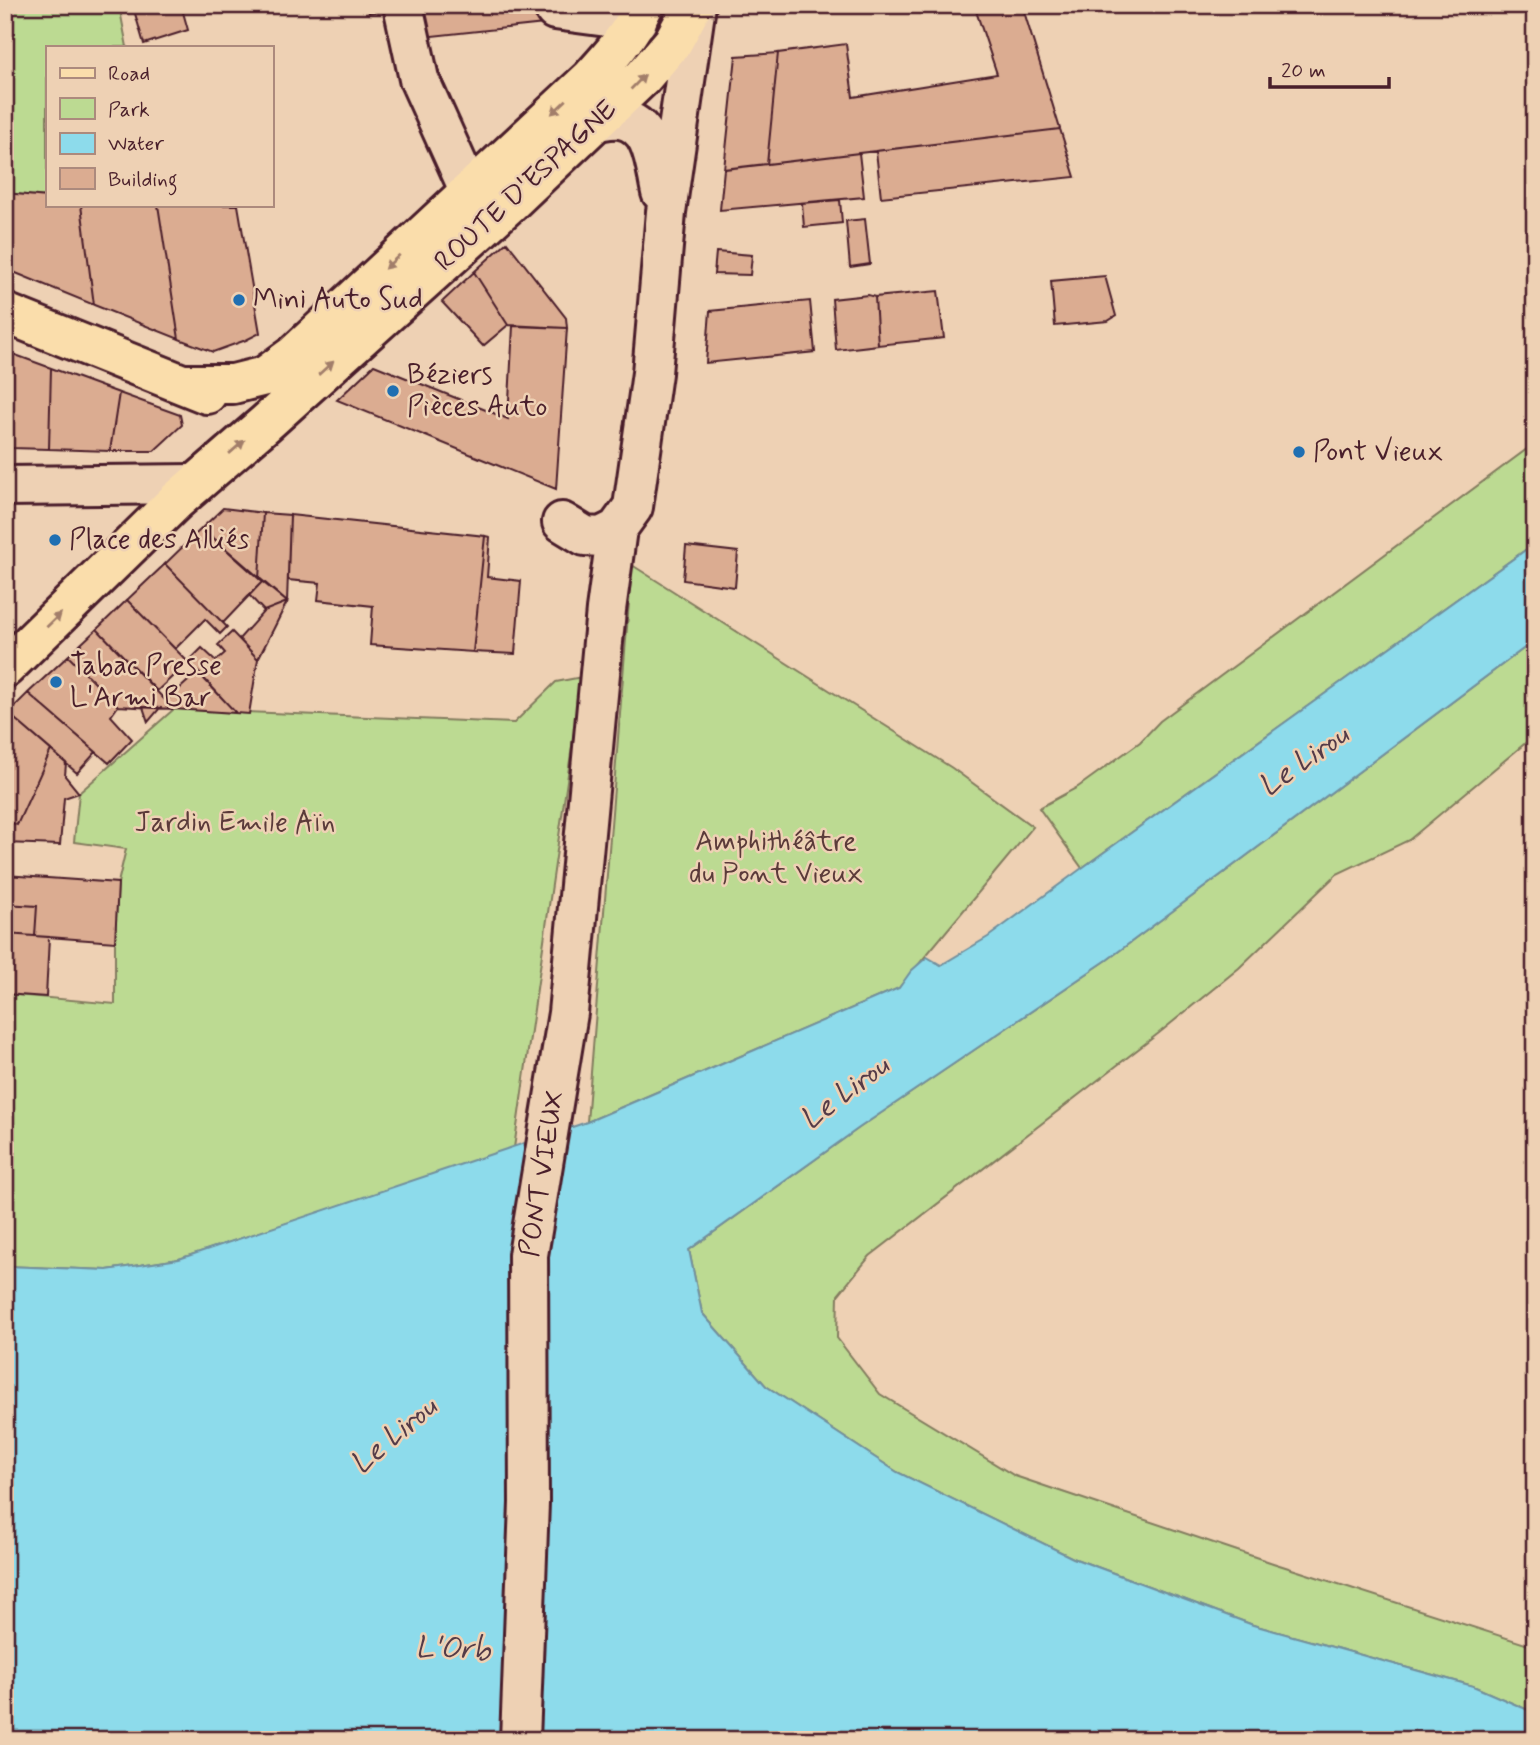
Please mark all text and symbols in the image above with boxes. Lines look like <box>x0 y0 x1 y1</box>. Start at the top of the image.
legend <box>46 46 273 206</box>
scale bar <box>1270 46 1390 90</box>
text: 20 m <box>1281 57 1326 85</box>
text: Road <box>108 60 150 88</box>
one-way arrow <box>629 74 646 90</box>
street label: ROUTE D'ESPAGNE <box>427 92 625 280</box>
text: Park <box>108 96 150 124</box>
one-way arrow <box>550 99 568 115</box>
text: Water <box>108 130 164 158</box>
text: Building <box>108 166 178 196</box>
one-way arrow <box>383 254 401 270</box>
place label: Mini Auto Sud <box>253 282 423 319</box>
marker: Mini Auto Sud <box>231 292 247 308</box>
place label: Béziers Pièces Auto <box>407 357 547 426</box>
one-way arrow <box>317 360 335 376</box>
marker: Béziers Pièces Auto <box>385 383 401 399</box>
place label: Pont Vieux <box>1313 434 1443 471</box>
one-way arrow <box>228 439 246 455</box>
marker: Pont Vieux <box>1291 444 1307 460</box>
place label: Place des Alliés <box>69 522 249 559</box>
marker: Place des Alliés <box>47 532 63 548</box>
one-way arrow <box>45 612 62 628</box>
place label: Tabac Presse L'Armi Bar <box>70 648 222 717</box>
marker: Tabac Presse L'Armi Bar <box>48 674 64 690</box>
water label: Le Lirou <box>1251 715 1358 806</box>
park label: Jardin Emile Aïn <box>135 805 335 842</box>
park label: Amphithéâtre du Pont Vieux <box>689 824 863 893</box>
water label: Le Lirou <box>793 1046 898 1139</box>
street label: PONT VIEUX <box>512 1088 574 1260</box>
water label: Le Lirou <box>343 1388 446 1484</box>
water label: L'Orb <box>415 1628 493 1670</box>

